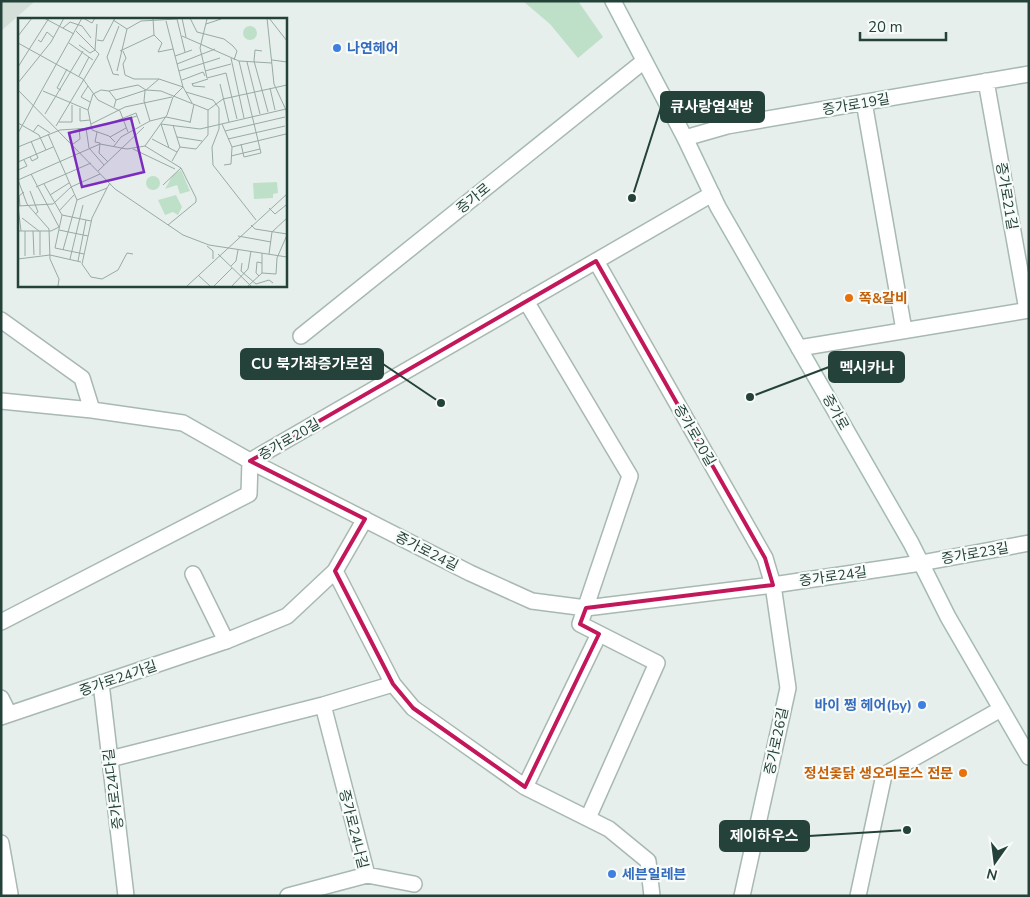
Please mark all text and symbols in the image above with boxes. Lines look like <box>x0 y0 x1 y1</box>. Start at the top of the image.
scale bar <box>860 10 946 42</box>
text: 20 m <box>868 17 903 37</box>
inset map <box>18 18 286 286</box>
place label: 나연헤어 <box>347 39 399 58</box>
marker: 나연헤어 <box>331 42 343 54</box>
street label: 증가로19길 <box>821 89 891 120</box>
callout: 큐사랑염색방 <box>661 92 764 122</box>
text: 큐사랑염색방 <box>671 97 754 117</box>
street label: 증가로21길 <box>991 161 1022 231</box>
street label: 증가로 <box>452 179 494 218</box>
place label: 쪽&갈비 <box>859 289 908 308</box>
marker: 쪽&갈비 <box>843 292 855 304</box>
callout: CU 북가좌증가로점 <box>241 349 383 379</box>
callout: 멕시카나 <box>829 352 904 382</box>
text: CU 북가좌증가로점 <box>251 354 373 374</box>
text: 멕시카나 <box>839 358 895 378</box>
street label: 증가로 <box>818 391 853 434</box>
street label: 증가로20길 <box>669 401 720 470</box>
street label: 증가로20길 <box>255 414 324 465</box>
street label: 증가로24길 <box>392 527 462 575</box>
street label: 증가로23길 <box>940 538 1010 569</box>
street label: 증가로24길 <box>798 562 868 591</box>
street label: 증가로24가길 <box>77 656 160 701</box>
place label: 바이 쩡 헤어(by) <box>814 696 912 715</box>
marker: 바이 쩡 헤어(by) <box>916 699 928 711</box>
street label: 증가로26길 <box>760 706 793 776</box>
street label: 증가로24다길 <box>99 747 128 830</box>
place label: 정선옻닭 생오리로스 전문 <box>804 764 953 783</box>
marker: 정선옻닭 생오리로스 전문 <box>957 767 969 779</box>
street label: 증가로24나길 <box>334 787 373 871</box>
callout: 제이하우스 <box>720 821 809 851</box>
text: 제이하우스 <box>729 826 799 846</box>
north arrow <box>970 837 1020 887</box>
text: N <box>985 864 999 885</box>
place label: 세븐일레븐 <box>622 865 687 884</box>
marker: 세븐일레븐 <box>606 868 618 880</box>

